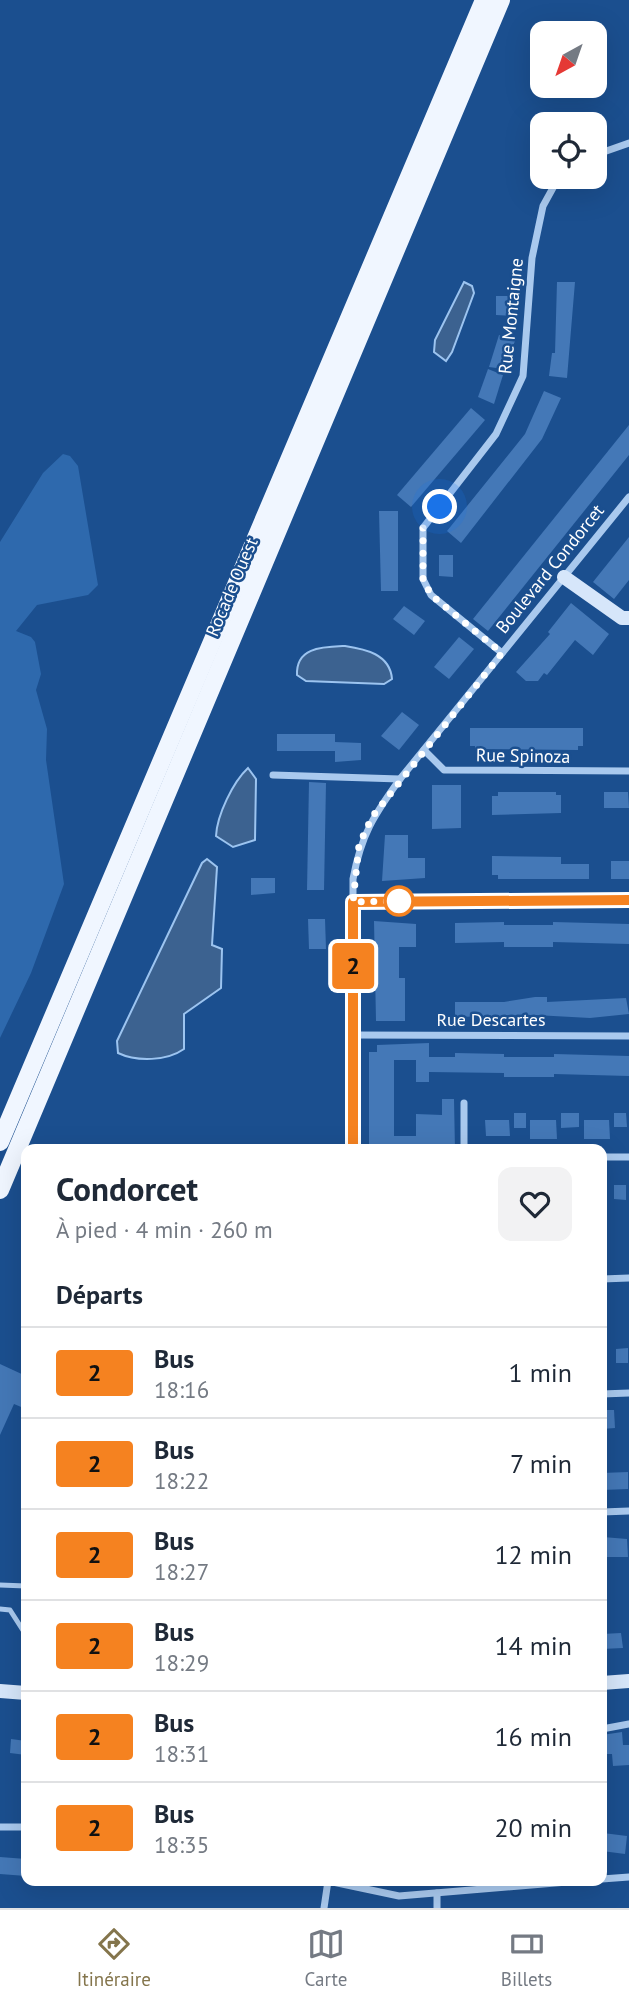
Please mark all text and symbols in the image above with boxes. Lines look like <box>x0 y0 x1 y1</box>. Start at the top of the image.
north arrow <box>530 21 607 98</box>
map controls <box>530 21 607 189</box>
button: locate <box>530 112 607 189</box>
street label: Rue Montaigne <box>493 257 528 375</box>
your location <box>422 489 457 524</box>
street label: Boulevard Condorcet <box>490 499 609 638</box>
street label: Rocade Ouest <box>200 534 263 640</box>
street label: Rue Spinoza <box>476 743 570 768</box>
unlabelled marker <box>384 886 414 916</box>
line badge: 2 <box>330 943 376 989</box>
text: 2 <box>346 950 360 981</box>
street label: Rue Descartes <box>436 1008 546 1031</box>
text: Condorcet <box>56 1167 198 1210</box>
button: heart <box>498 1167 572 1241</box>
text: À pied · 4 min · 260 m <box>56 1215 273 1244</box>
text: Départs <box>56 1278 143 1311</box>
text: Bus <box>154 1342 194 1375</box>
text: 1 min <box>509 1356 572 1389</box>
text: 2 <box>88 1357 101 1388</box>
text: 18:16 <box>154 1375 209 1404</box>
text: Bus <box>154 1433 194 1466</box>
text: 7 min <box>510 1447 572 1480</box>
text: 2 <box>88 1448 101 1479</box>
text: 18:22 <box>154 1466 209 1495</box>
text: Bus <box>154 1524 194 1557</box>
text: 12 min <box>494 1538 572 1571</box>
text: 2 <box>88 1539 101 1570</box>
text: 18:27 <box>154 1557 209 1586</box>
text: Bus <box>154 1615 194 1648</box>
text: 14 min <box>494 1629 572 1662</box>
text: 2 <box>88 1630 101 1661</box>
text: 18:29 <box>154 1648 209 1677</box>
text: Bus <box>154 1706 194 1739</box>
text: 16 min <box>494 1720 572 1753</box>
text: 2 <box>88 1721 101 1752</box>
text: 18:31 <box>154 1739 209 1768</box>
text: Bus <box>154 1797 194 1830</box>
text: 20 min <box>494 1811 572 1844</box>
text: 2 <box>88 1812 101 1843</box>
text: 18:35 <box>154 1830 209 1859</box>
tab: Itinéraire <box>77 1925 151 1991</box>
tab: Carte <box>304 1925 347 1991</box>
tab: Billets <box>501 1925 552 1991</box>

